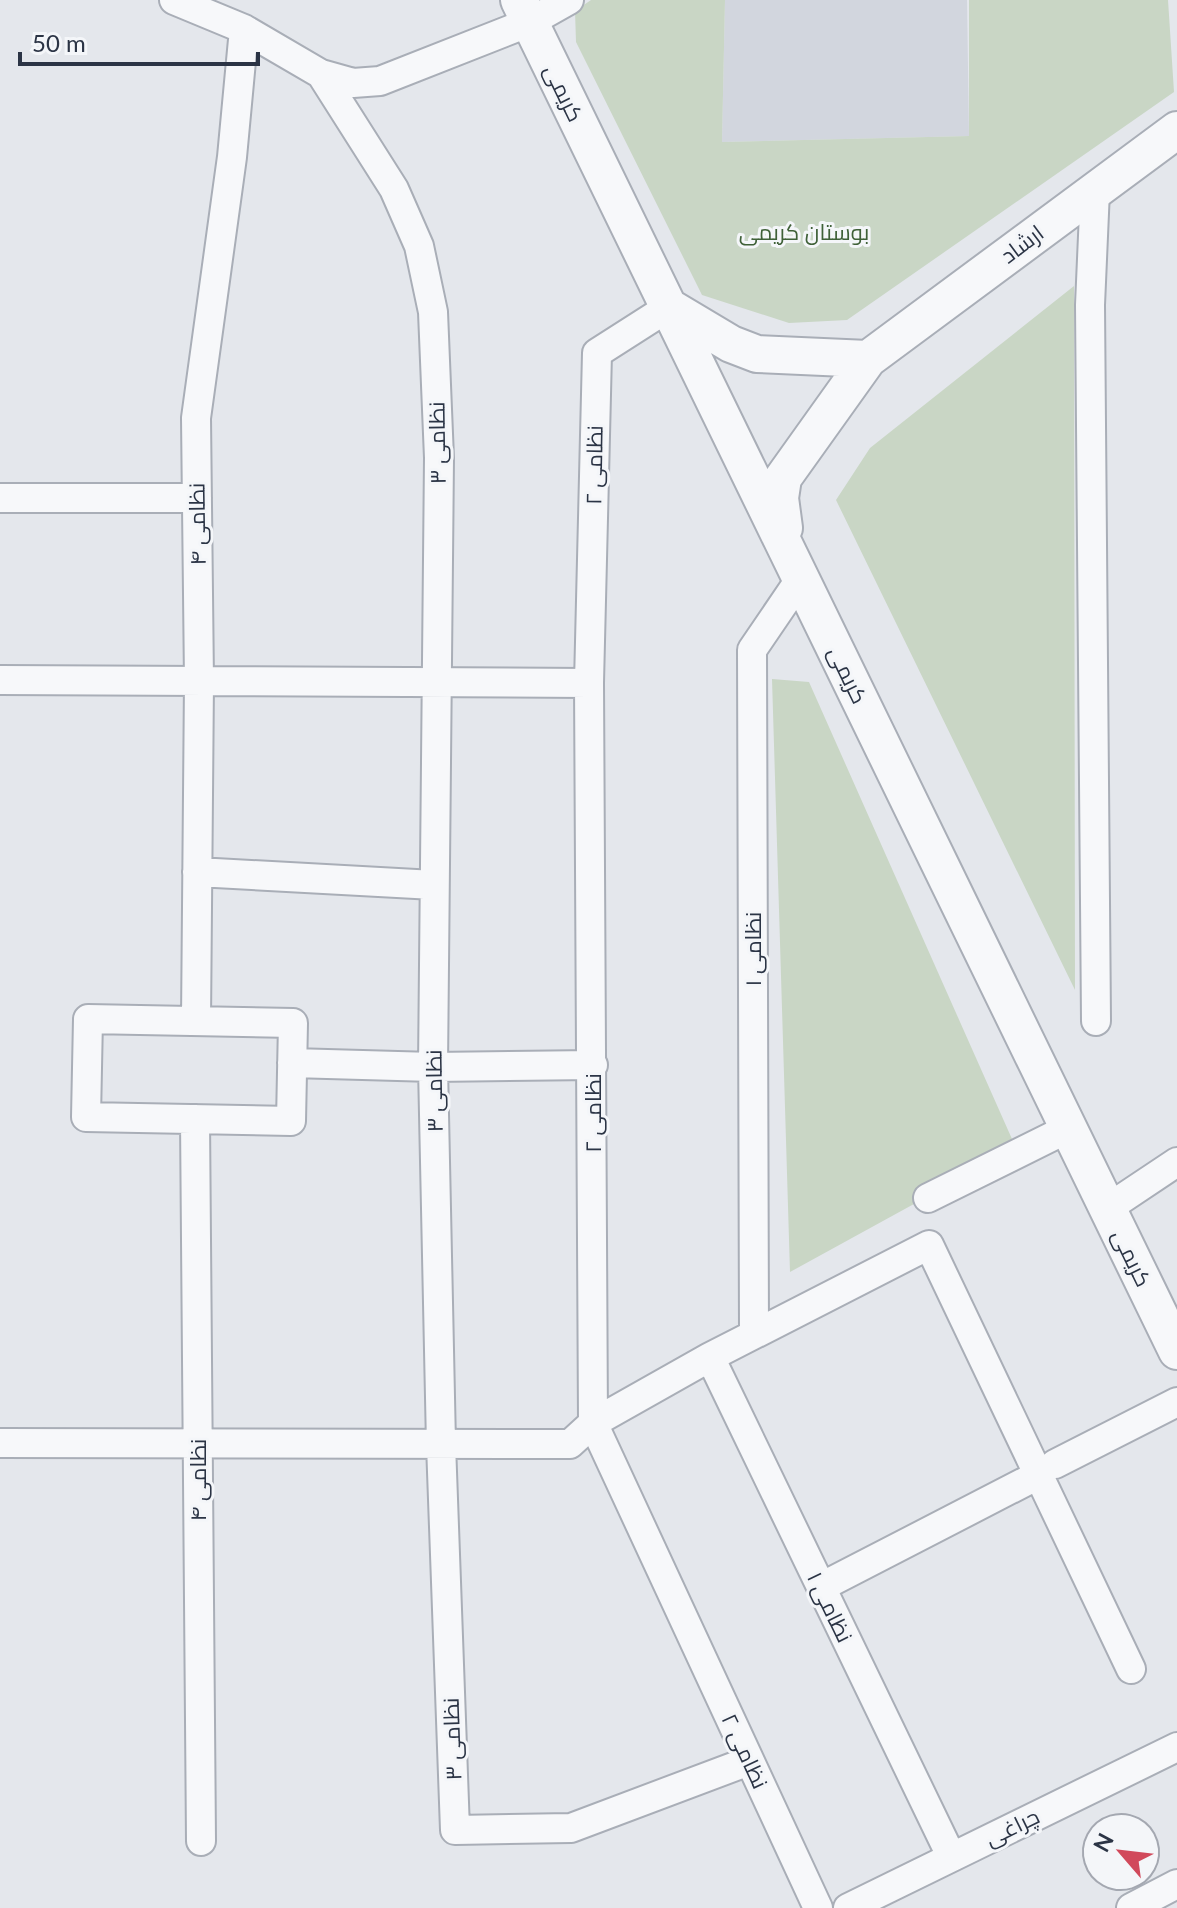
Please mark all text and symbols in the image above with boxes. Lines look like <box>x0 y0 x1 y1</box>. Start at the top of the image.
scale bar <box>20 16 258 66</box>
text: 50 m <box>32 28 86 57</box>
street label: کریمی <box>538 60 590 126</box>
park label: بوستان کریمی <box>739 218 869 246</box>
street label: ارشاد <box>995 219 1049 269</box>
street label: نظامی ۳ <box>422 401 452 485</box>
street label: نظامی ۲ <box>579 425 609 505</box>
street label: نظامی ۴ <box>182 482 212 566</box>
street label: کریمی <box>822 642 874 708</box>
street label: نظامی ۱ <box>739 912 767 986</box>
street label: نظامی ۳ <box>419 1049 449 1133</box>
street label: نظامی ۲ <box>579 1073 607 1153</box>
street label: کریمی <box>1106 1225 1158 1291</box>
street label: نظامی ۴ <box>184 1439 212 1521</box>
street label: نظامی ۱ <box>801 1567 859 1647</box>
street label: نظامی ۳ <box>437 1697 467 1781</box>
street label: نظامی ۲ <box>715 1709 775 1793</box>
street label: چراغی <box>980 1802 1044 1853</box>
north arrow <box>1081 1812 1161 1892</box>
text: N <box>1087 1829 1119 1856</box>

